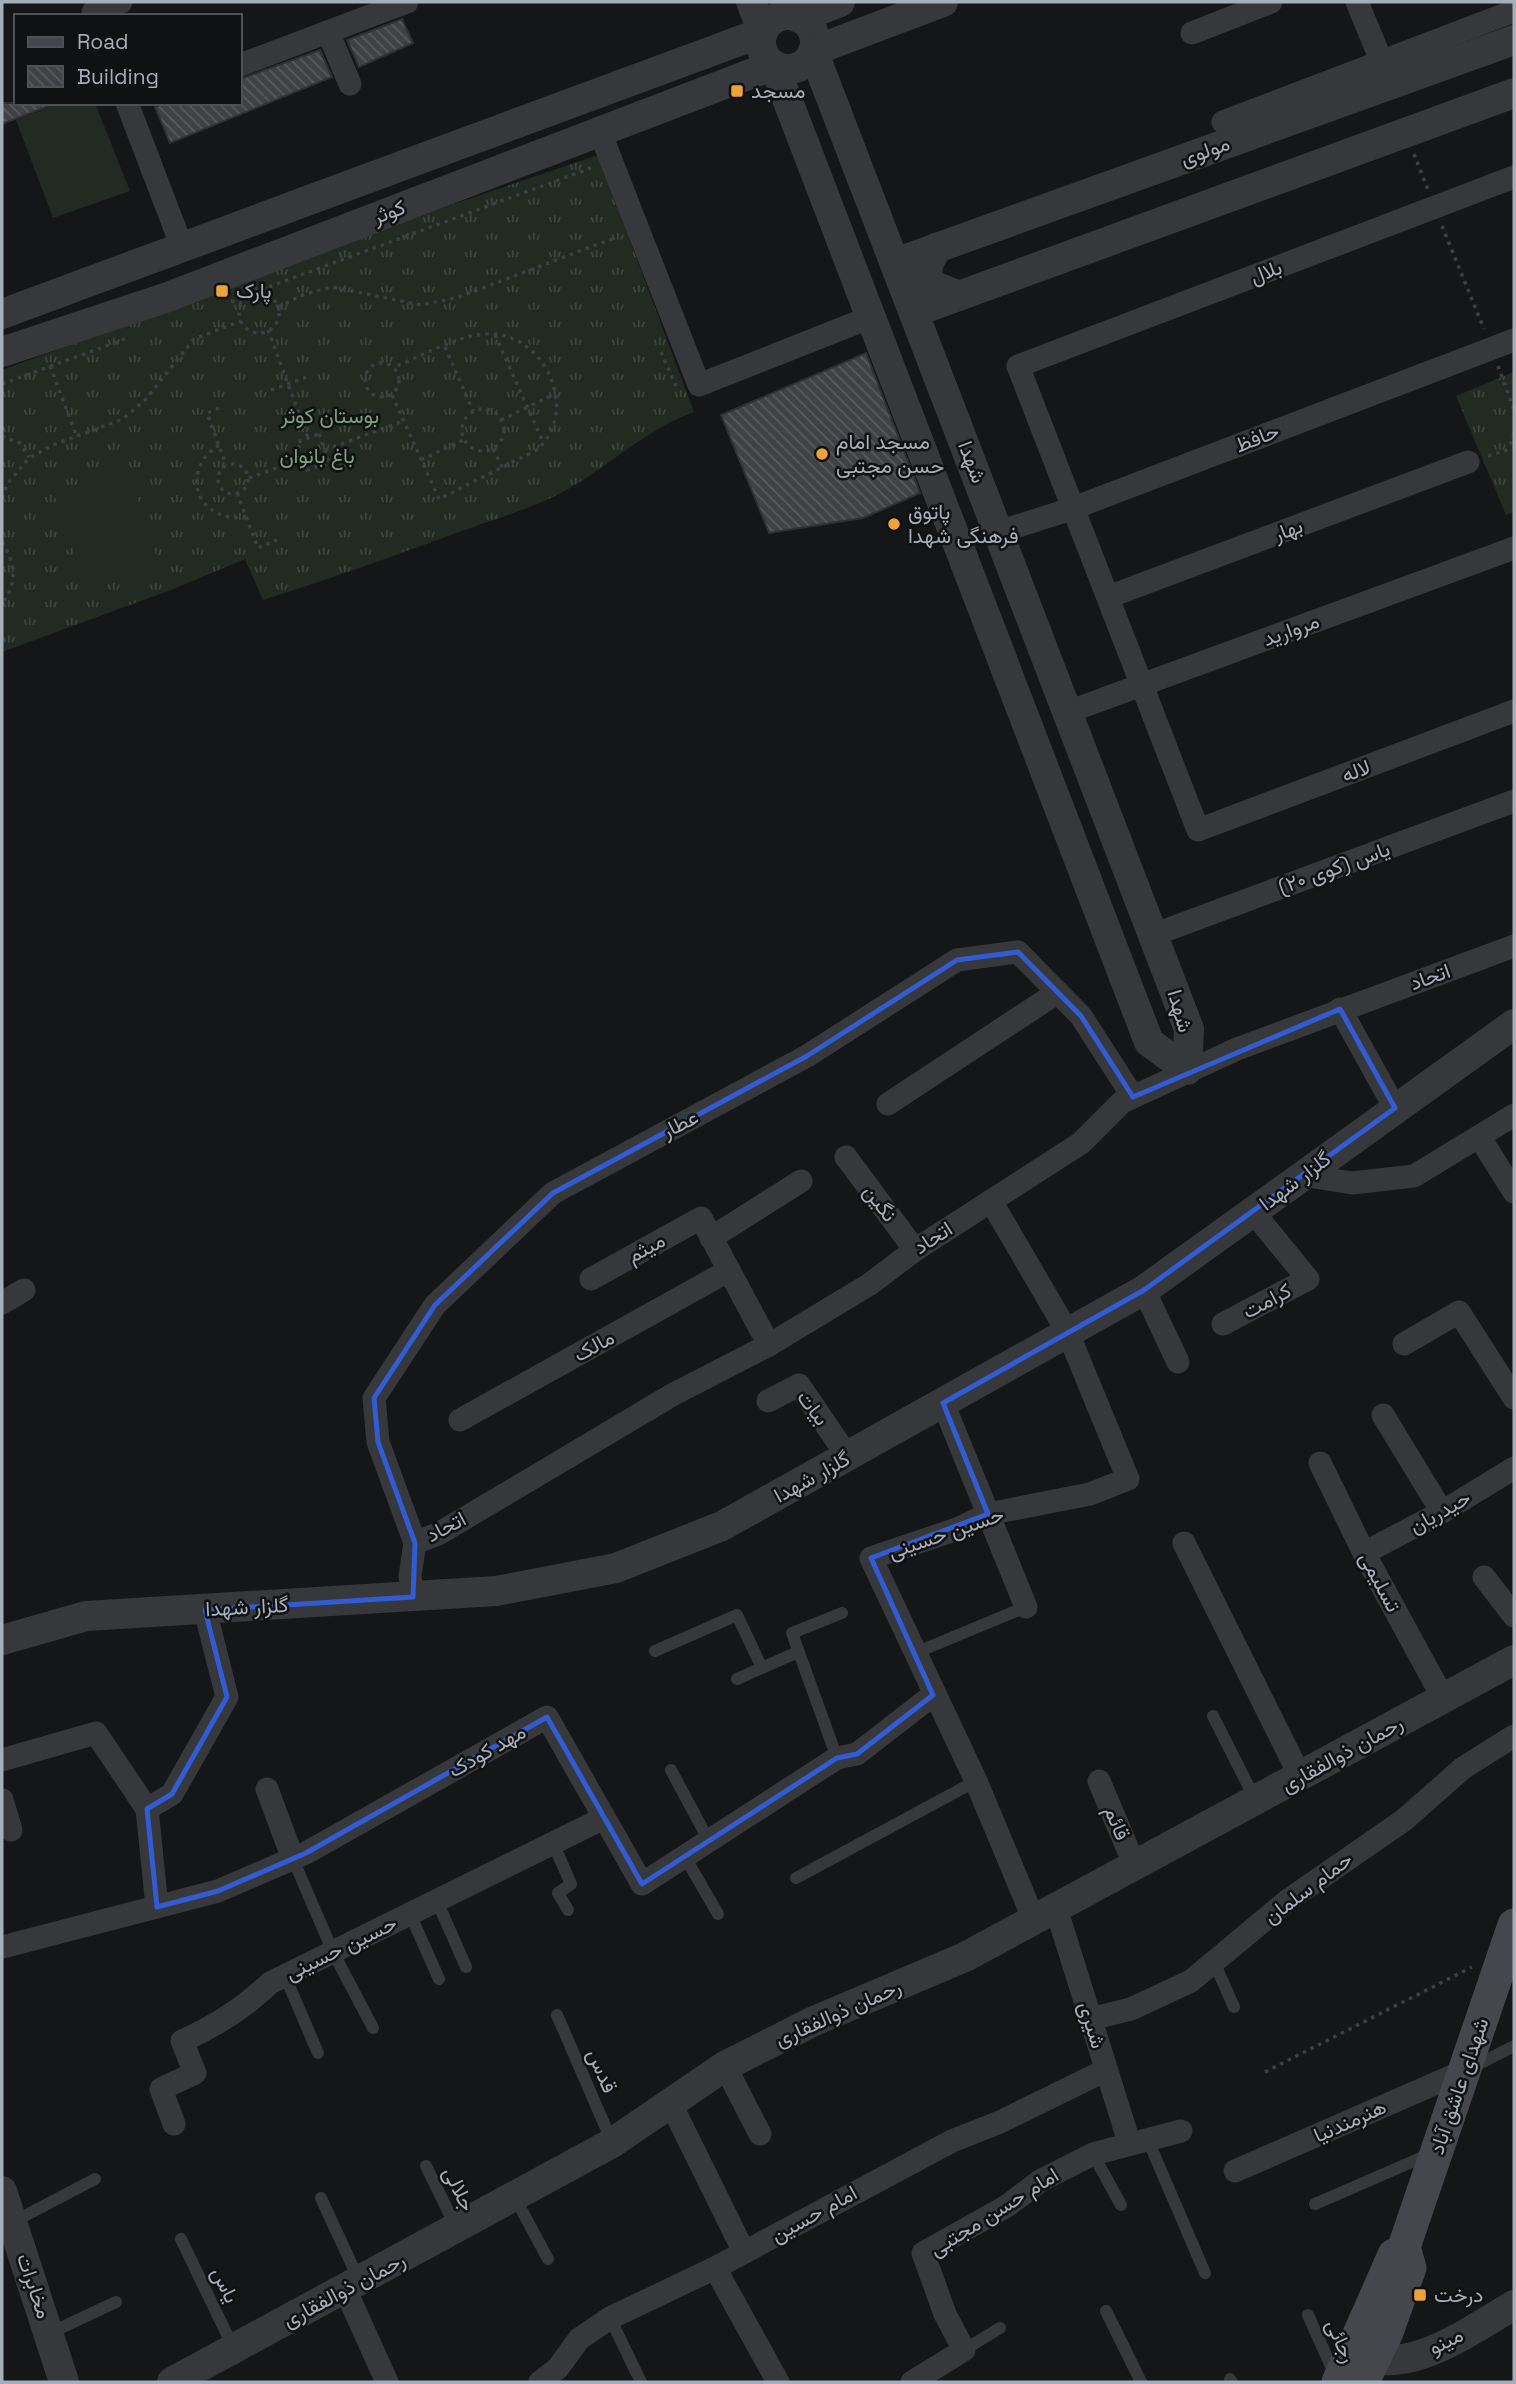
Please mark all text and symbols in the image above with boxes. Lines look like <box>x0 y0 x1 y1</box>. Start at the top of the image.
legend <box>14 14 242 105</box>
text: Road <box>77 28 129 55</box>
text: Building <box>77 63 159 90</box>
place label: مسجد <box>751 77 805 104</box>
marker: مسجد <box>729 83 745 99</box>
street label: مولوی <box>1176 129 1233 172</box>
street label: کوثر <box>368 193 409 230</box>
street label: بلال <box>1246 253 1286 290</box>
place label: پارک <box>236 277 272 305</box>
marker: پارک <box>214 283 230 299</box>
park label: بوستان کوثر <box>280 402 379 429</box>
street label: حافظ <box>1231 417 1283 458</box>
place label: مسجد امام حسن مجتبی <box>836 428 944 479</box>
street label: شهدا <box>952 437 993 487</box>
park label: باغ بانوان <box>279 442 355 470</box>
marker: مسجد امام حسن مجتبی <box>814 446 830 462</box>
place label: پاتوق فرهنگی شهدا <box>908 498 1019 549</box>
street label: بهار <box>1268 512 1306 548</box>
marker: پاتوق فرهنگی شهدا <box>886 516 902 532</box>
street label: مروارید <box>1259 607 1323 652</box>
street label: لاله <box>1338 753 1374 788</box>
street label: یاس (کوی ۲۰) <box>1274 835 1393 900</box>
street label: اتحاد <box>1406 957 1454 996</box>
street label: شهدا <box>1162 986 1199 1035</box>
street label: عطار <box>656 1103 703 1145</box>
street label: گلزار شهدا <box>1253 1145 1336 1216</box>
street label: نگین <box>858 1179 903 1227</box>
street label: اتحاد <box>908 1215 957 1260</box>
street label: میثم <box>622 1226 670 1270</box>
street label: کرامت <box>1238 1277 1296 1325</box>
street label: مالک <box>569 1323 619 1368</box>
street label: بیات <box>791 1385 836 1431</box>
street label: گلزار شهدا <box>769 1445 855 1509</box>
street label: حیدریان <box>1404 1484 1475 1539</box>
street label: حسین حسینی <box>884 1500 1007 1565</box>
street label: اتحاد <box>421 1505 470 1548</box>
street label: تسلیمی <box>1353 1547 1407 1617</box>
street label: گلزار شهدا <box>205 1591 289 1622</box>
street label: رحمان ذوالفقاری <box>1276 1709 1408 1798</box>
street label: مهد کودک <box>443 1718 530 1784</box>
street label: قائم <box>1097 1801 1137 1845</box>
street label: حمام سلمان <box>1258 1845 1358 1931</box>
street label: حسین حسینی <box>281 1909 401 1986</box>
street label: رحمان ذوالفقاری <box>770 1973 905 2052</box>
street label: شیری <box>1073 1998 1112 2052</box>
street label: شهدای عاشق آباد <box>1423 2014 1495 2158</box>
street label: قدس <box>581 2045 624 2097</box>
street label: هنرمندنیا <box>1309 2093 1390 2148</box>
street label: امام حسن مجتبی <box>924 2161 1064 2263</box>
street label: جلالی <box>437 2162 482 2216</box>
street label: امام حسین <box>766 2179 862 2249</box>
street label: رحمان ذوالفقاری <box>278 2246 410 2333</box>
street label: مخابرات <box>11 2250 58 2322</box>
street label: یاس <box>205 2262 246 2307</box>
place label: درخت <box>1434 2281 1483 2308</box>
marker: درخت <box>1412 2287 1428 2303</box>
street label: رجائی <box>1320 2315 1363 2367</box>
street label: مینو <box>1424 2321 1468 2360</box>

